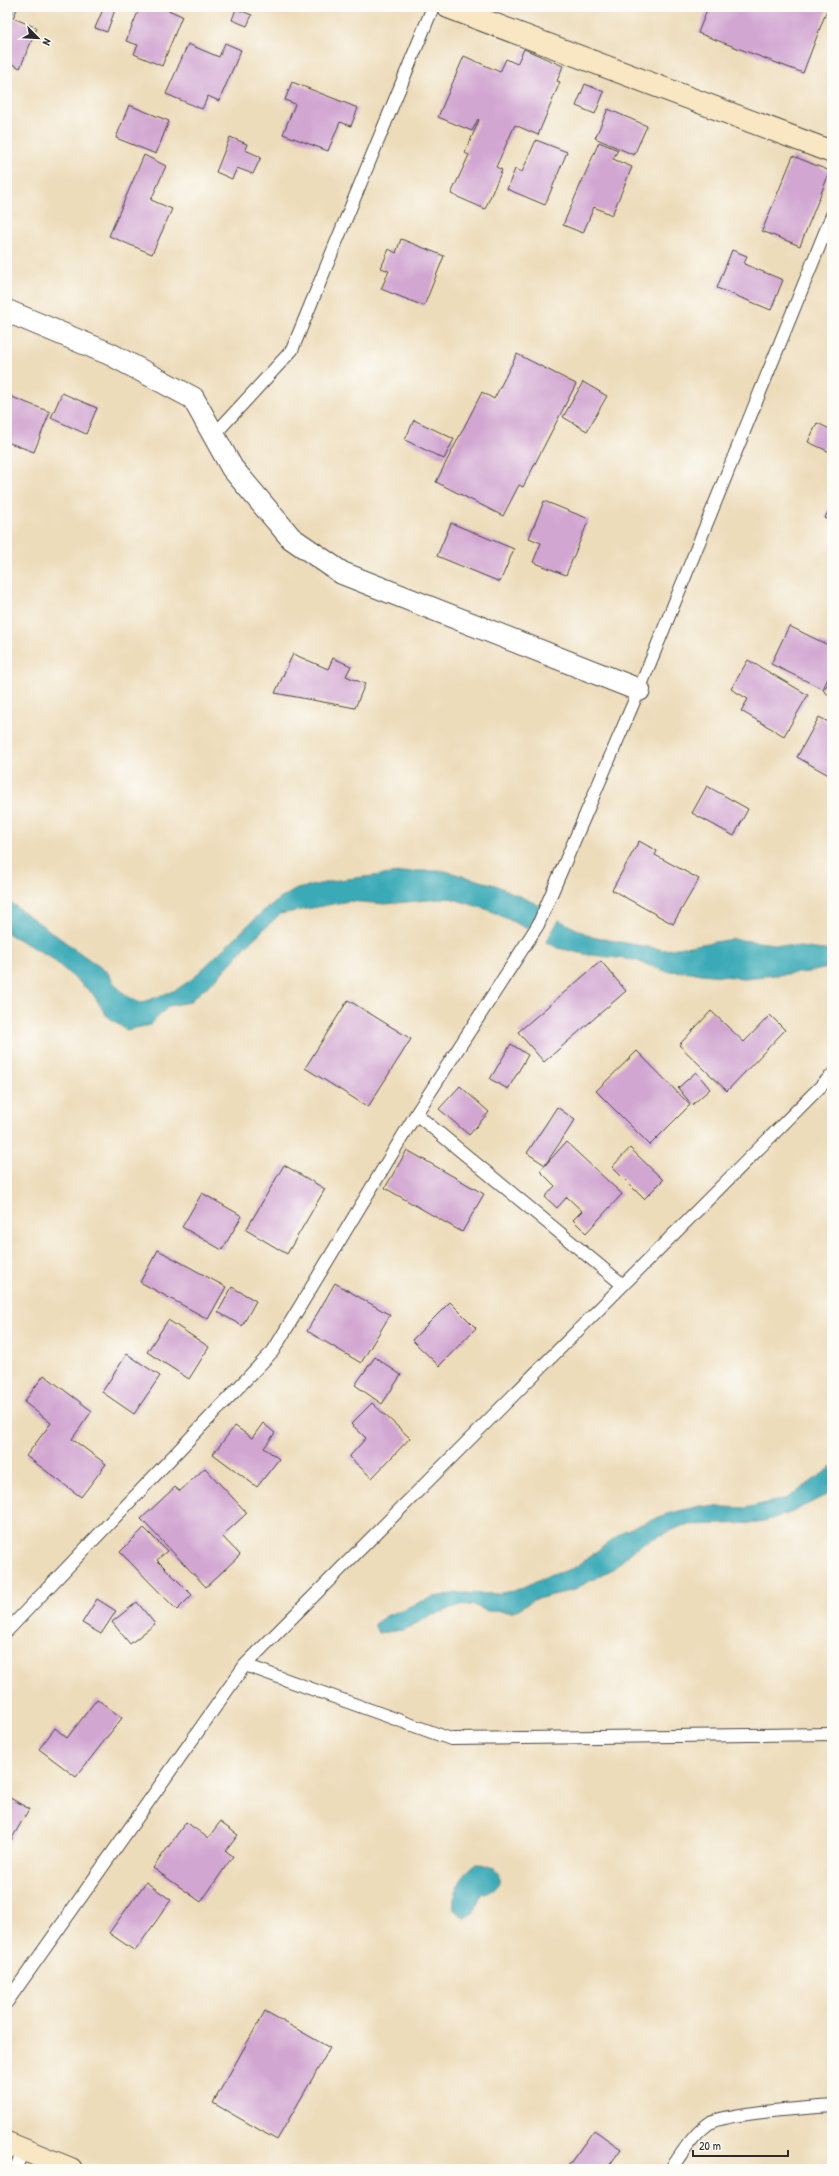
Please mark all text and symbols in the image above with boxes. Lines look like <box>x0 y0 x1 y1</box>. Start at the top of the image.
north arrow <box>18 18 58 58</box>
text: N <box>39 37 55 48</box>
scale bar <box>693 2132 788 2158</box>
text: 20 m <box>699 2137 721 2154</box>

